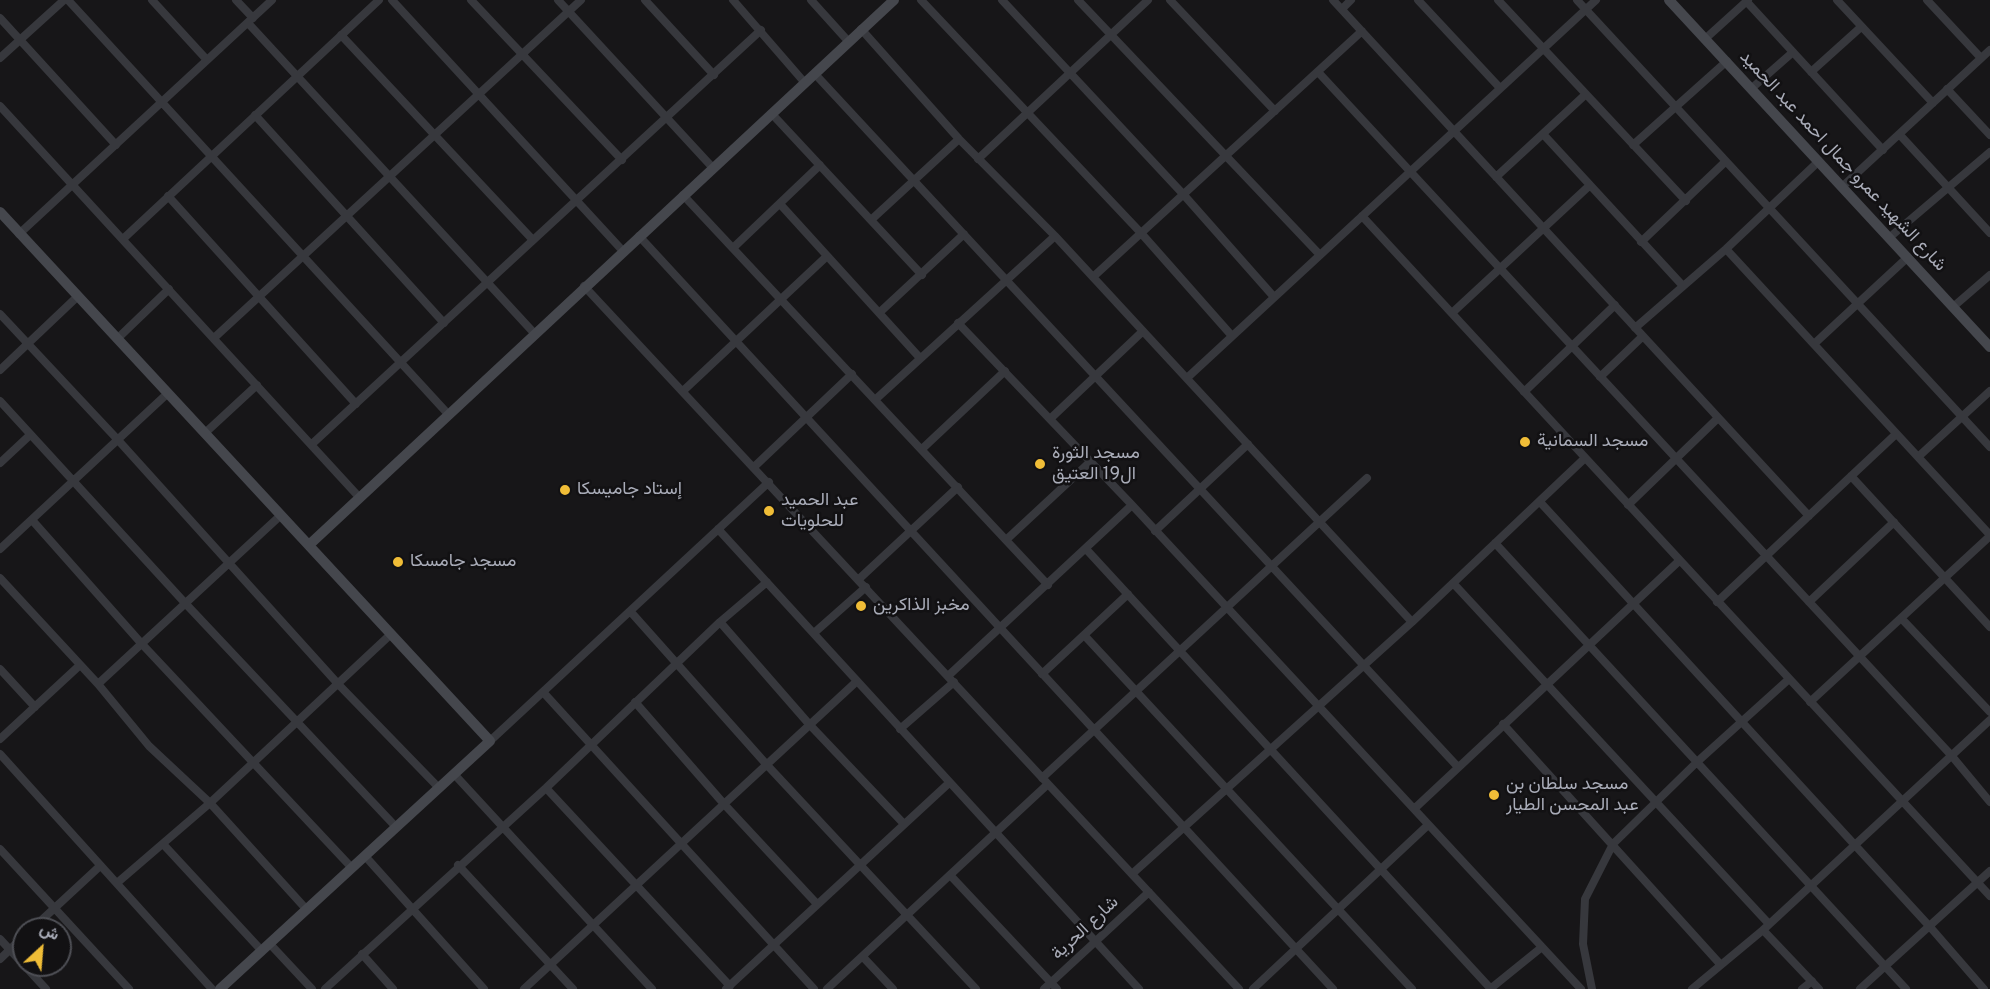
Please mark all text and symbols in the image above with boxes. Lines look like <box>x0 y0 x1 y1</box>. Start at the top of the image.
street label: شارع الشهيد عمرو جمال احمد عبد الحميد <box>1734 47 1950 277</box>
place label: مسجد السمانية <box>1537 431 1648 453</box>
marker: مسجد السمانية <box>1518 435 1532 449</box>
place label: مسجد الثورة ال19 العتيق <box>1052 443 1140 486</box>
marker: مسجد الثورة ال19 العتيق <box>1033 457 1047 471</box>
place label: إستاد جاميسكا <box>577 479 682 501</box>
marker: إستاد جاميسكا <box>558 483 572 497</box>
place label: عبد الحميد للحلويات <box>781 490 858 532</box>
marker: عبد الحميد للحلويات <box>762 504 776 518</box>
place label: مسجد جامسكا <box>410 551 516 573</box>
marker: مسجد جامسكا <box>391 555 405 569</box>
place label: مخبز الذاكرين <box>873 595 970 617</box>
marker: مخبز الذاكرين <box>854 599 868 613</box>
place label: مسجد سلطان بن عبد المحسن الطيار <box>1506 774 1639 816</box>
marker: مسجد سلطان بن عبد المحسن الطيار <box>1487 788 1501 802</box>
street label: شارع الحرية <box>1048 892 1124 966</box>
north arrow <box>12 917 72 977</box>
text: ش <box>36 919 62 946</box>

